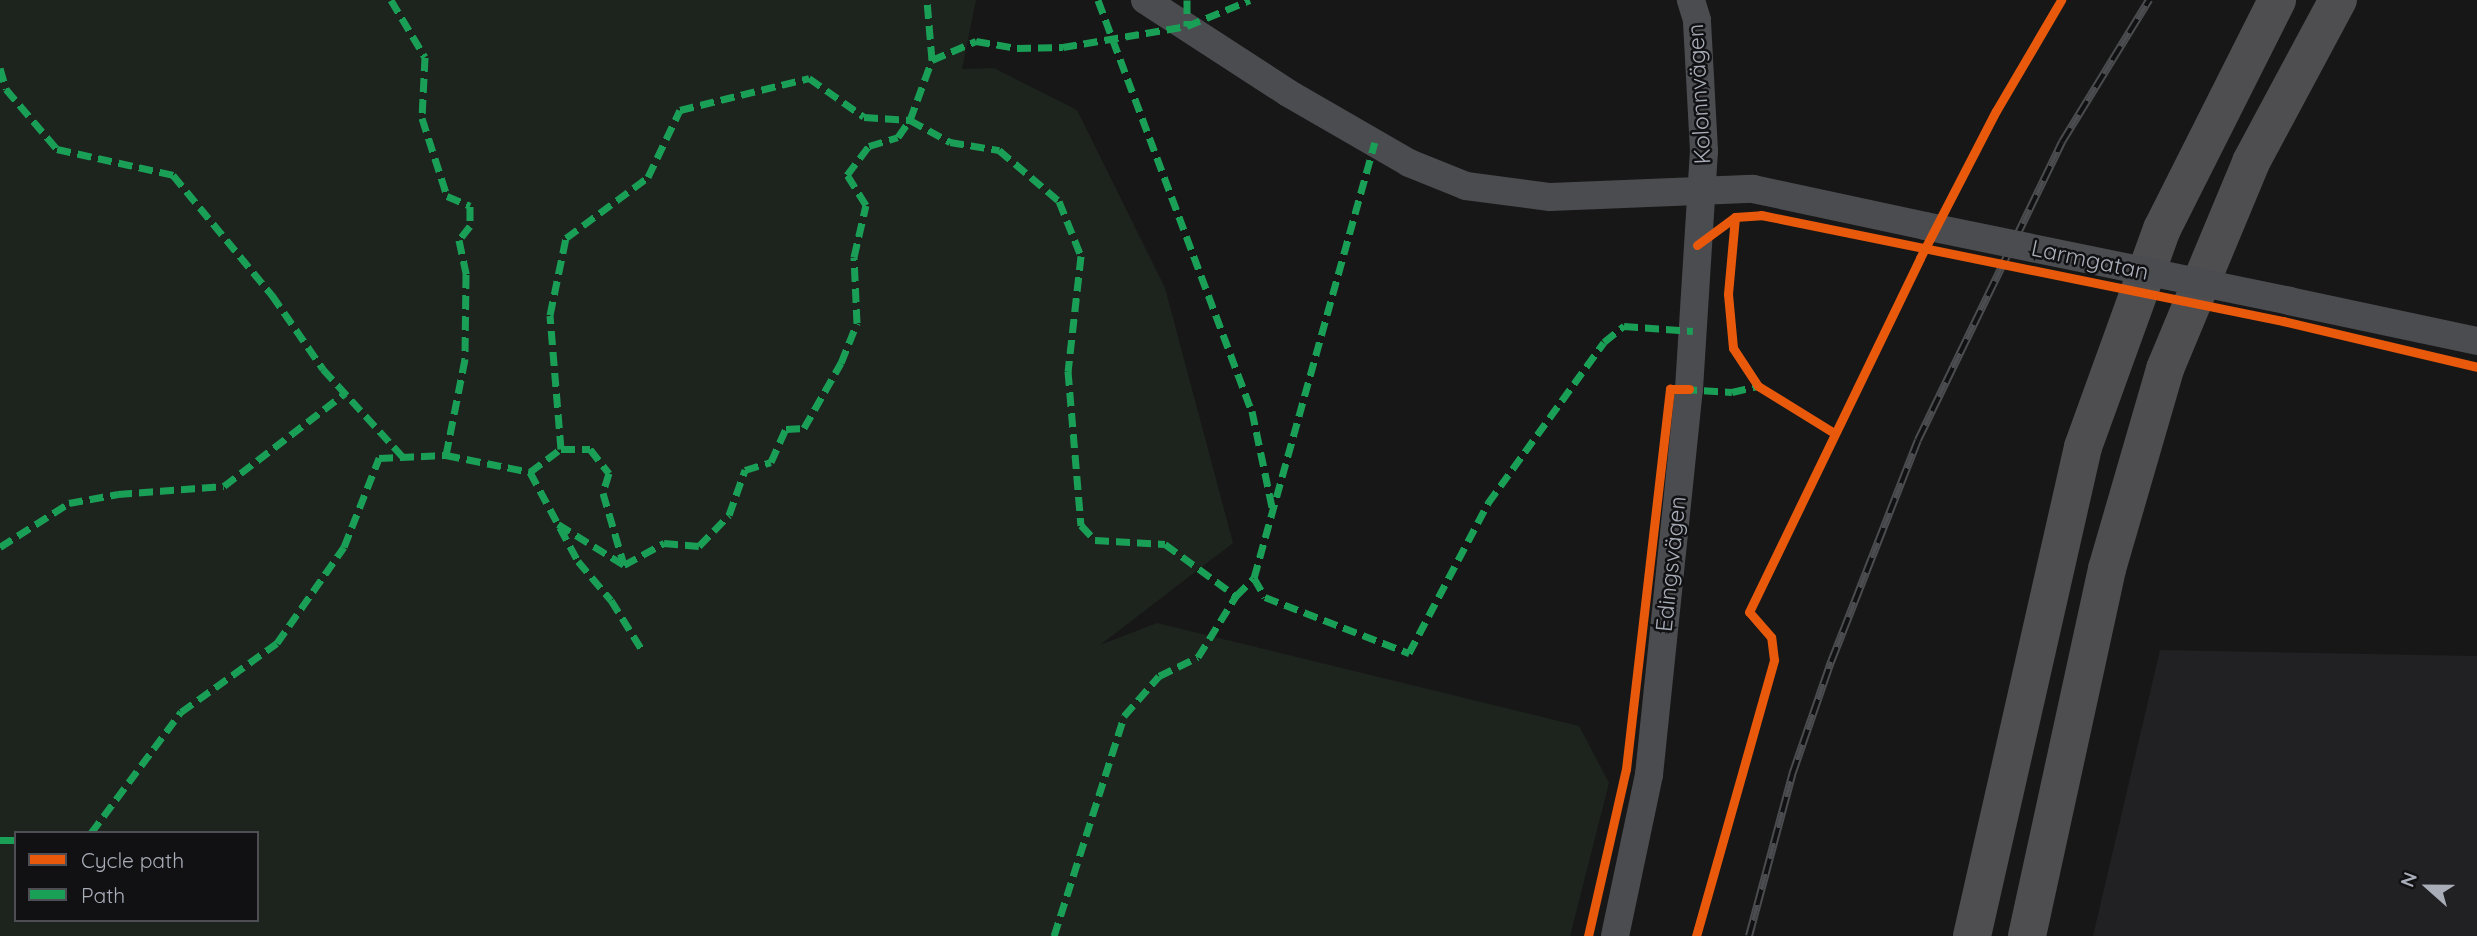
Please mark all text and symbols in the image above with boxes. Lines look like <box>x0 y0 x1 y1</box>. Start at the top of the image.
street label: Kolonnvägen <box>1682 23 1716 165</box>
street label: Larmgatan <box>2029 234 2151 286</box>
street label: Edingsvägen <box>1650 495 1692 633</box>
legend <box>14 831 259 922</box>
text: Cycle path <box>81 847 184 873</box>
north arrow <box>2393 852 2463 922</box>
text: N <box>2395 869 2422 890</box>
text: Path <box>81 882 125 908</box>

